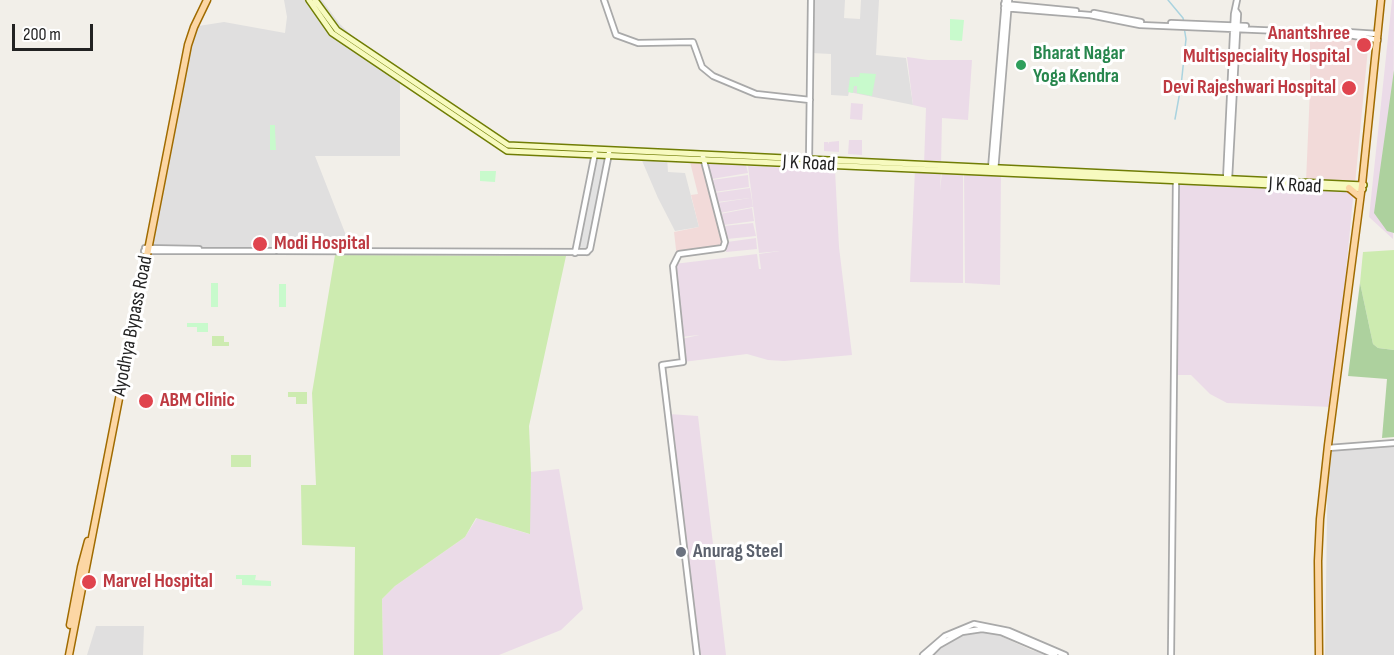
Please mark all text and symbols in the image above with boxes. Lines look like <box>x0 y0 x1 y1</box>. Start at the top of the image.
scale bar <box>15 12 96 50</box>
place label: Anantshree Multispeciality Hospital <box>1183 22 1350 69</box>
text: 200 m <box>23 24 61 45</box>
marker: Anantshree Multispeciality Hospital <box>1355 36 1373 54</box>
place label: Bharat Nagar Yoga Kendra <box>1033 42 1125 89</box>
marker: Bharat Nagar Yoga Kendra <box>1014 58 1028 72</box>
place label: Devi Rajeshwari Hospital <box>1163 76 1336 100</box>
marker: Devi Rajeshwari Hospital <box>1340 79 1358 97</box>
street label: J K Road <box>782 151 836 177</box>
street label: J K Road <box>1268 173 1322 199</box>
place label: Modi Hospital <box>274 232 370 256</box>
marker: Modi Hospital <box>251 235 269 253</box>
street label: Ayodhya Bypass Road <box>108 254 158 398</box>
place label: ABM Clinic <box>160 389 235 413</box>
marker: ABM Clinic <box>137 392 155 410</box>
place label: Anurag Steel <box>693 540 783 564</box>
marker: Anurag Steel <box>674 545 688 559</box>
place label: Marvel Hospital <box>103 570 213 594</box>
marker: Marvel Hospital <box>80 573 98 591</box>

